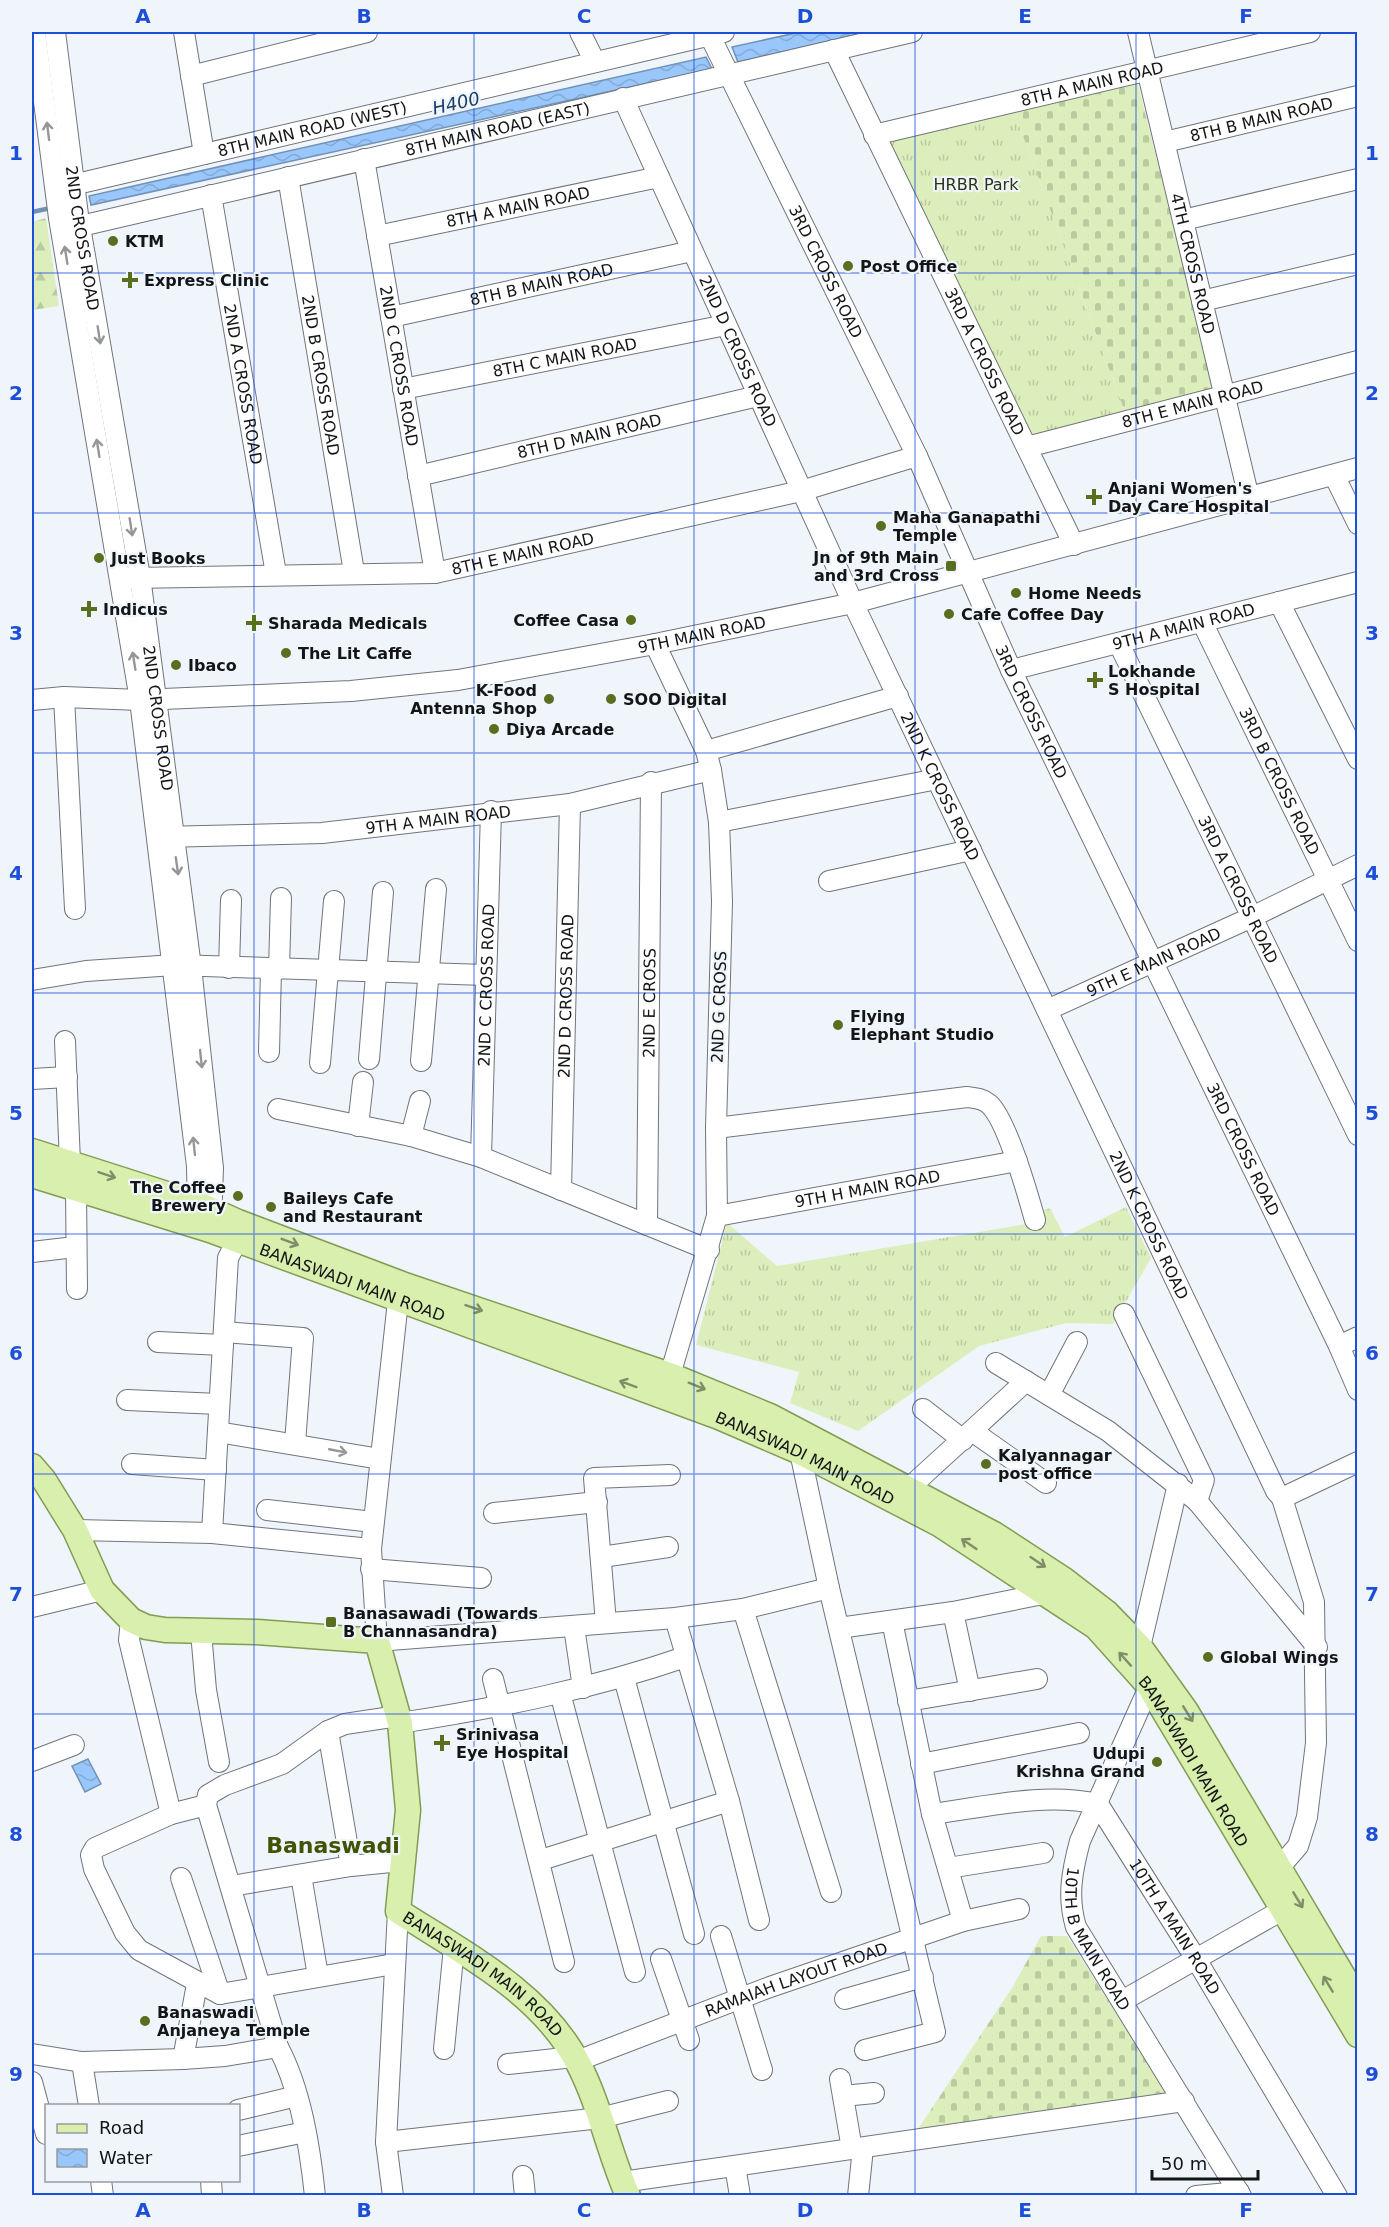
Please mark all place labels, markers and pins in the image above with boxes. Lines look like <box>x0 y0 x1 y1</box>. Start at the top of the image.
place label: KTM <box>125 232 164 251</box>
marker: KTM <box>106 234 120 248</box>
place label: Post Office <box>860 257 957 276</box>
marker: Post Office <box>841 259 855 273</box>
marker: Express Clinic <box>121 271 139 289</box>
place label: Express Clinic <box>144 271 269 290</box>
place label: Anjani Women's Day Care Hospital <box>1108 479 1269 516</box>
marker: Anjani Women's Day Care Hospital <box>1085 488 1103 506</box>
place label: Maha Ganapathi Temple <box>893 508 1040 545</box>
marker: Maha Ganapathi Temple <box>874 519 888 533</box>
place label: Jn of 9th Main and 3rd Cross <box>812 548 939 585</box>
place label: Just Books <box>110 549 205 568</box>
marker: Just Books <box>92 551 106 565</box>
marker: Jn of 9th Main and 3rd Cross <box>944 559 958 573</box>
place label: Home Needs <box>1028 584 1142 603</box>
marker: Home Needs <box>1009 586 1023 600</box>
marker: Indicus <box>80 600 98 618</box>
place label: Indicus <box>103 600 168 619</box>
place label: Cafe Coffee Day <box>961 605 1104 624</box>
marker: Cafe Coffee Day <box>942 607 956 621</box>
place label: Coffee Casa <box>513 611 619 630</box>
marker: Coffee Casa <box>624 613 638 627</box>
marker: Sharada Medicals <box>245 614 263 632</box>
place label: Sharada Medicals <box>268 614 427 633</box>
place label: The Lit Caffe <box>298 644 412 663</box>
marker: The Lit Caffe <box>279 646 293 660</box>
place label: Ibaco <box>188 656 237 675</box>
marker: Ibaco <box>169 658 183 672</box>
place label: Lokhande S Hospital <box>1108 662 1200 699</box>
marker: Lokhande S Hospital <box>1086 671 1104 689</box>
place label: K-Food Antenna Shop <box>410 681 537 718</box>
place label: SOO Digital <box>623 690 727 709</box>
marker: K-Food Antenna Shop <box>542 692 556 706</box>
marker: SOO Digital <box>604 692 618 706</box>
place label: Diya Arcade <box>506 720 615 739</box>
marker: Diya Arcade <box>487 722 501 736</box>
place label: Flying Elephant Studio <box>850 1007 994 1044</box>
marker: Flying Elephant Studio <box>831 1018 845 1032</box>
place label: The Coffee Brewery <box>130 1178 227 1215</box>
marker: The Coffee Brewery <box>231 1189 245 1203</box>
place label: Baileys Cafe and Restaurant <box>283 1189 423 1226</box>
marker: Baileys Cafe and Restaurant <box>264 1200 278 1214</box>
place label: Kalyannagar post office <box>998 1446 1112 1483</box>
marker: Kalyannagar post office <box>979 1457 993 1471</box>
place label: Banasawadi (Towards B Channasandra) <box>343 1604 538 1641</box>
marker: Banasawadi (Towards B Channasandra) <box>324 1615 338 1629</box>
place label: Global Wings <box>1220 1648 1338 1667</box>
marker: Global Wings <box>1201 1650 1215 1664</box>
place label: Srinivasa Eye Hospital <box>456 1725 569 1762</box>
marker: Srinivasa Eye Hospital <box>433 1734 451 1752</box>
place label: Udupi Krishna Grand <box>1016 1744 1145 1781</box>
marker: Udupi Krishna Grand <box>1150 1755 1164 1769</box>
place label: Banaswadi Anjaneya Temple <box>157 2003 310 2040</box>
marker: Banaswadi Anjaneya Temple <box>138 2014 152 2028</box>

